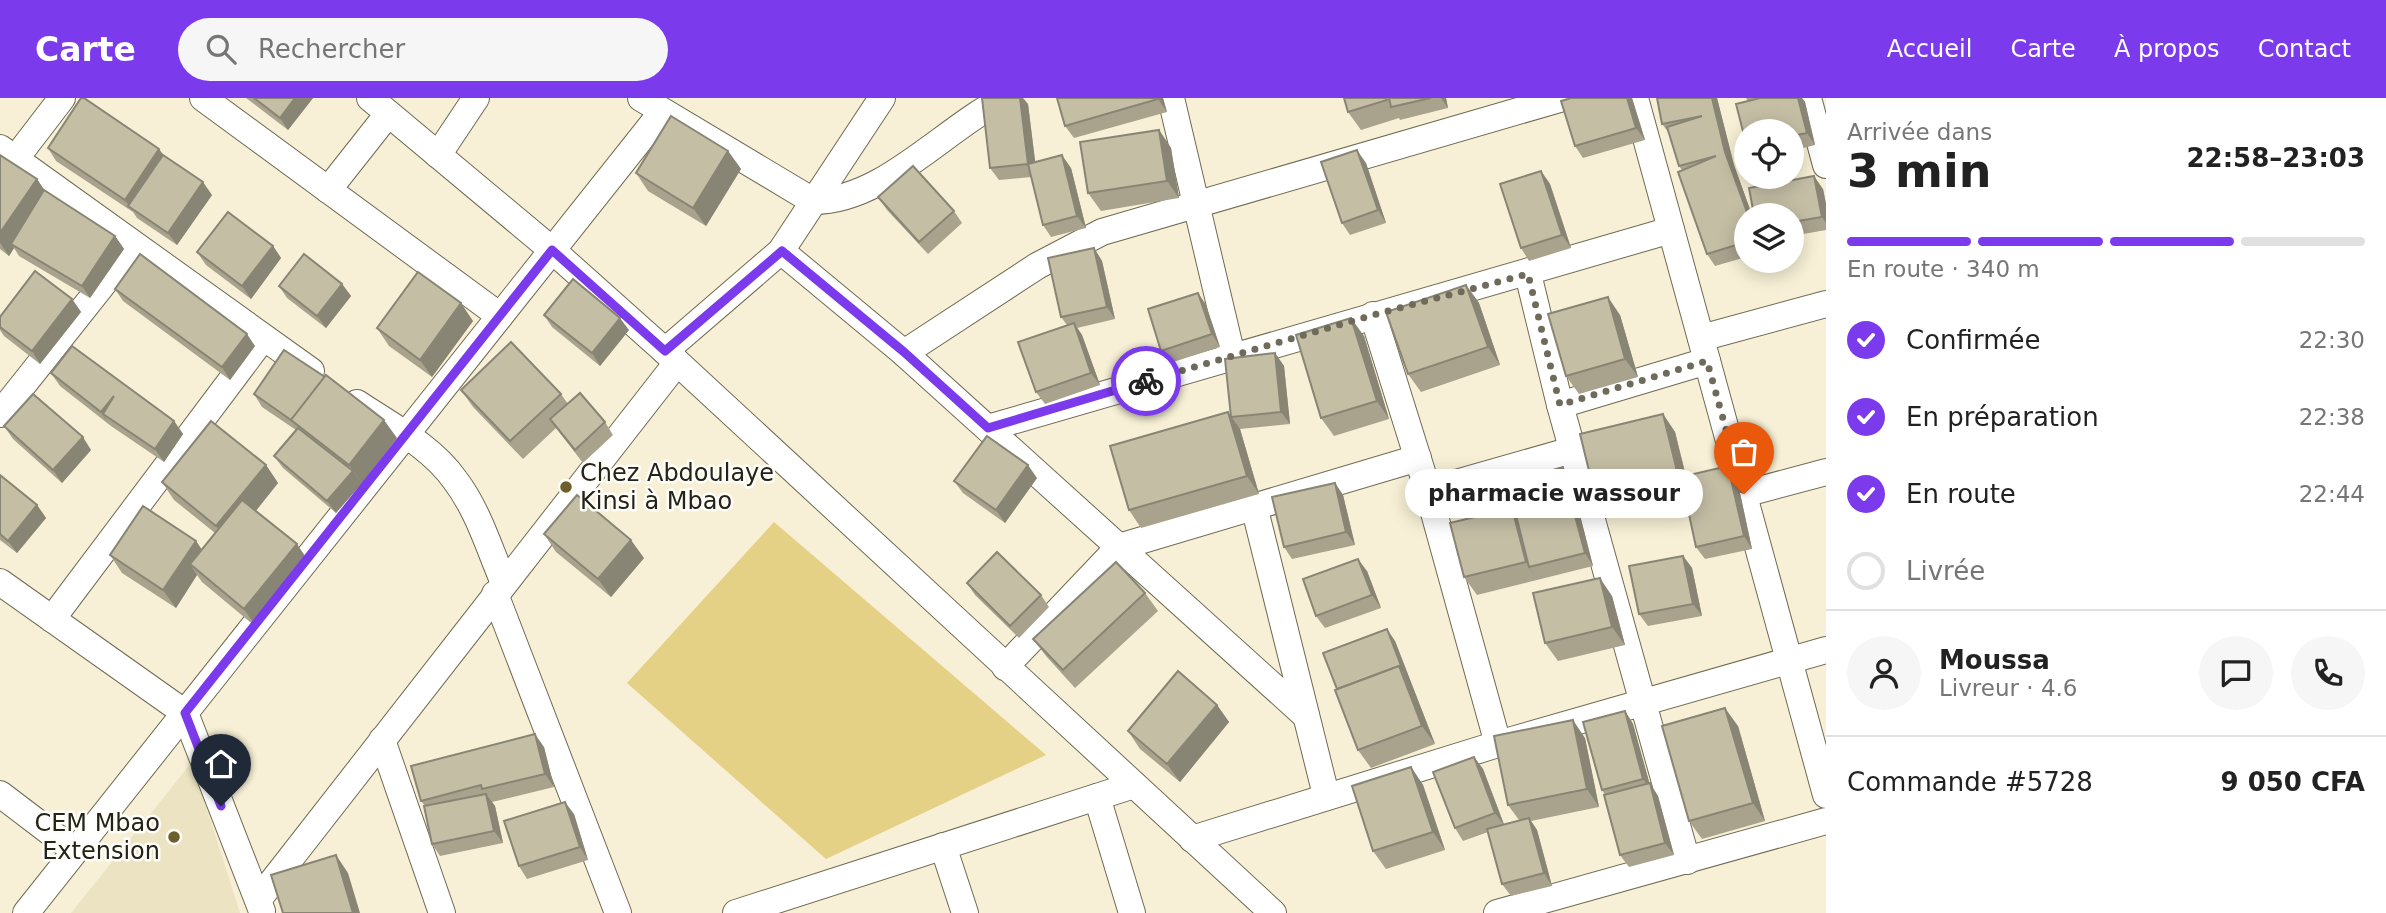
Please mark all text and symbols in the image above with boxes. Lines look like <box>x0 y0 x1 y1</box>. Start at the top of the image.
search box <box>178 18 668 81</box>
text: Carte <box>35 30 136 69</box>
icon: search <box>202 30 240 68</box>
text: Rechercher <box>258 34 405 64</box>
text: Accueil <box>1887 35 1972 63</box>
text: Carte <box>2010 35 2076 63</box>
text: À propos <box>2114 35 2220 63</box>
text: Contact <box>2258 35 2351 63</box>
map controls <box>1734 119 1804 273</box>
button: locate <box>1734 119 1804 189</box>
text: Arrivée dans <box>1847 119 1992 145</box>
text: 22:58–23:03 <box>2186 143 2365 173</box>
text: 3 min <box>1847 144 1991 198</box>
button: layers <box>1734 203 1804 273</box>
text: En route · 340 m <box>1847 256 2040 282</box>
icon: check <box>1847 321 1885 359</box>
text: Confirmée <box>1906 325 2040 355</box>
text: 22:30 <box>2299 327 2365 353</box>
courier <box>1111 346 1181 416</box>
icon: bike <box>1127 362 1165 400</box>
icon: check <box>1847 398 1885 436</box>
text: En préparation <box>1906 402 2099 432</box>
text: 22:38 <box>2299 404 2365 430</box>
pin <box>1714 422 1774 494</box>
icon: bag <box>1725 433 1763 471</box>
place label: Chez Abdoulaye Kinsi à Mbao <box>580 459 774 515</box>
callout: pharmacie wassour <box>1404 470 1702 518</box>
icon: check <box>1847 475 1885 513</box>
marker: Chez Abdoulaye Kinsi à Mbao <box>558 479 574 495</box>
text: En route <box>1906 479 2016 509</box>
text: pharmacie wassour <box>1428 480 1680 506</box>
text: 22:44 <box>2299 481 2365 507</box>
text: Livrée <box>1906 556 1985 586</box>
button: person <box>1847 636 1921 710</box>
button: chat <box>2199 636 2273 710</box>
button: phone <box>2291 636 2365 710</box>
text: Moussa <box>1939 645 2050 675</box>
text: Livreur · 4.6 <box>1939 675 2077 701</box>
pin <box>191 734 251 806</box>
icon: home <box>202 745 240 783</box>
text: Commande #5728 <box>1847 767 2093 797</box>
text: 9 050 CFA <box>2221 767 2365 797</box>
place label: CEM Mbao Extension <box>34 809 160 865</box>
marker: CEM Mbao Extension <box>166 829 182 845</box>

